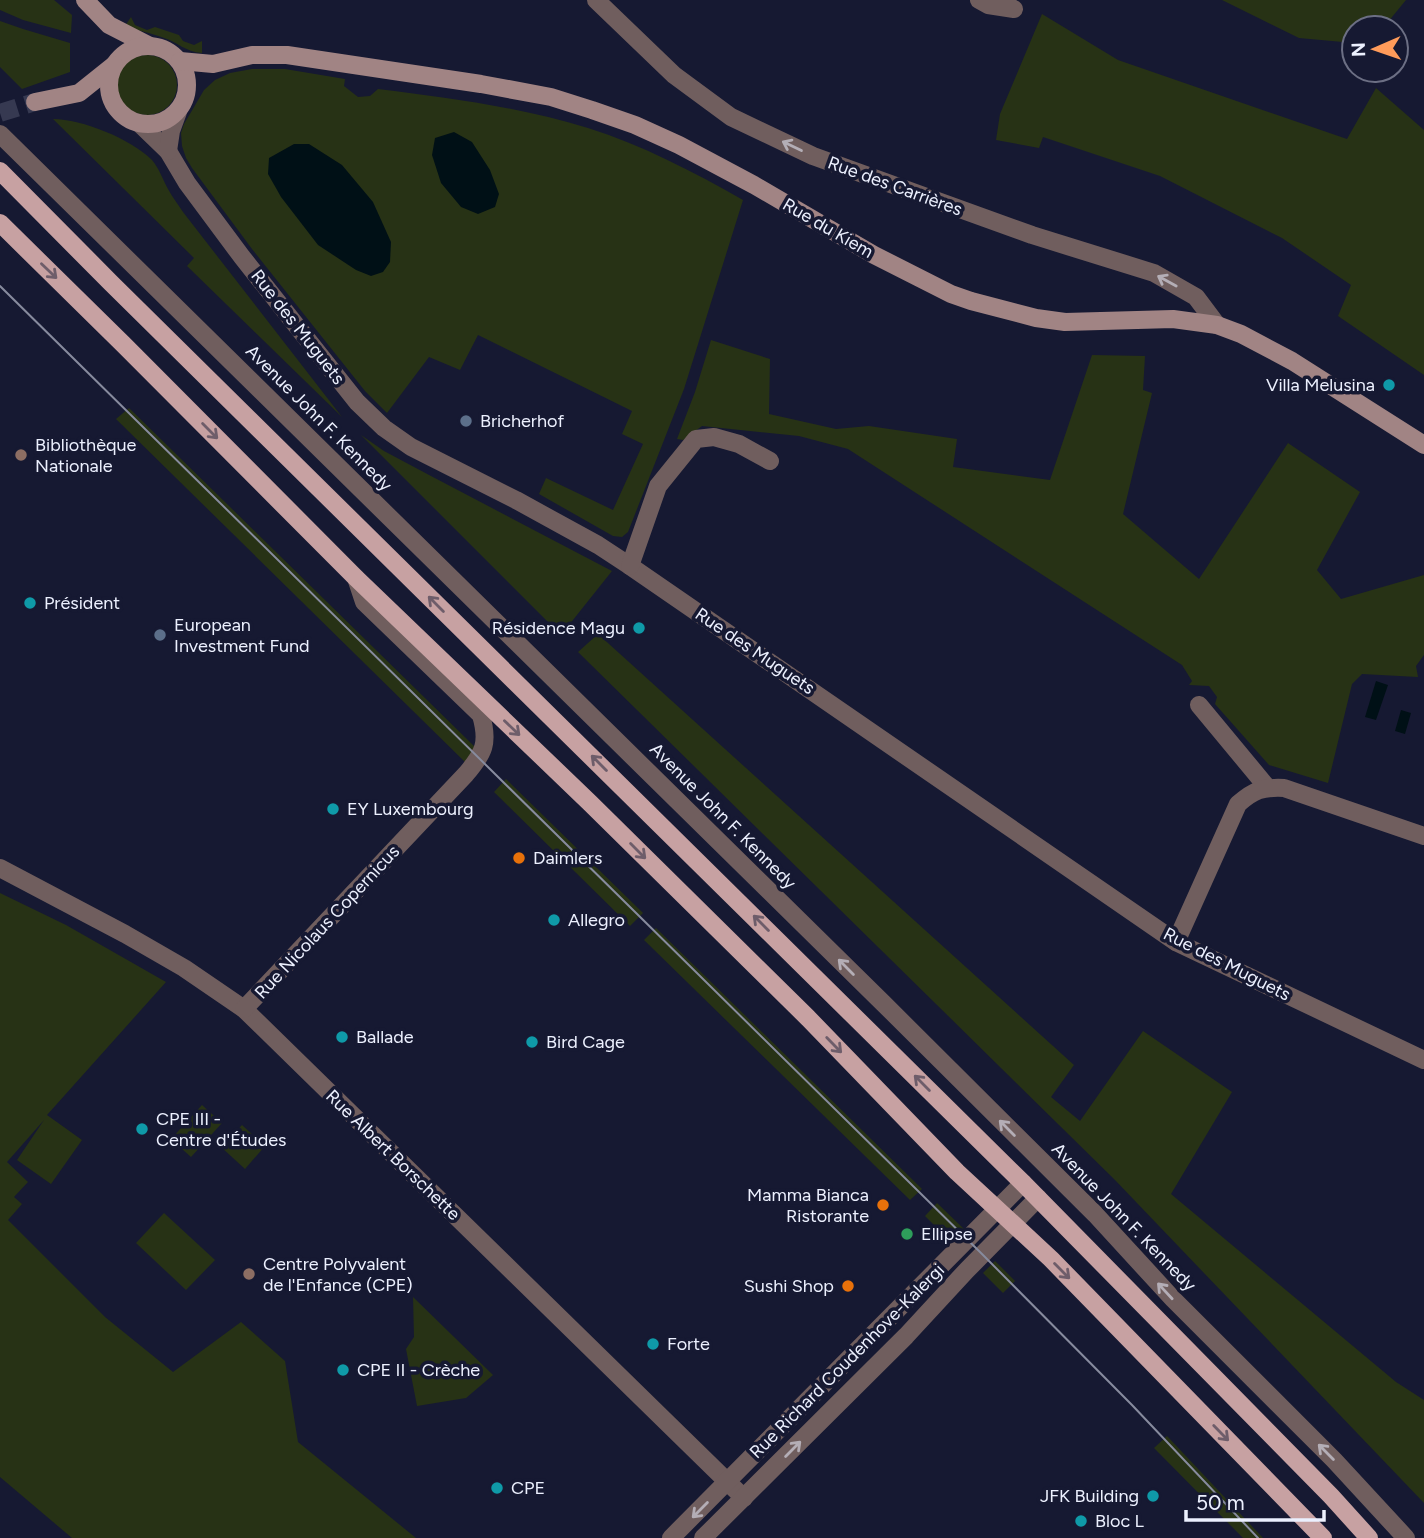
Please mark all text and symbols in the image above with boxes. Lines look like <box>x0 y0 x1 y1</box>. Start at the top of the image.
north arrow <box>1340 14 1410 84</box>
text: N <box>1347 42 1370 57</box>
one-way arrow <box>782 139 803 152</box>
street label: Rue des Carrières <box>825 151 965 221</box>
street label: Rue du Kiem <box>779 193 877 263</box>
one-way arrow <box>40 262 57 279</box>
street label: Rue des Muguets <box>246 265 350 389</box>
one-way arrow <box>1158 274 1178 288</box>
street label: Avenue John F. Kennedy <box>241 340 397 496</box>
place label: Villa Melusina <box>1266 374 1375 396</box>
marker: Villa Melusina <box>1381 377 1397 393</box>
place label: Bricherhof <box>480 410 564 432</box>
marker: Bricherhof <box>458 413 474 429</box>
one-way arrow <box>201 423 218 440</box>
place label: Bibliothèque Nationale <box>35 434 136 477</box>
marker: Bibliothèque Nationale <box>13 447 29 463</box>
place label: Président <box>44 592 120 614</box>
marker: Président <box>22 595 38 611</box>
one-way arrow <box>428 595 445 612</box>
street label: Rue des Muguets <box>691 603 819 699</box>
place label: European Investment Fund <box>174 614 310 657</box>
place label: Résidence Magu <box>492 617 625 639</box>
marker: Résidence Magu <box>631 620 647 636</box>
marker: European Investment Fund <box>152 627 168 643</box>
one-way arrow <box>503 720 520 737</box>
street label: Avenue John F. Kennedy <box>645 738 801 894</box>
one-way arrow <box>590 755 607 772</box>
place label: EY Luxembourg <box>347 798 474 820</box>
marker: EY Luxembourg <box>325 801 341 817</box>
street label: Rue Nicolaus Copernicus <box>250 841 404 1003</box>
one-way arrow <box>629 842 646 859</box>
place label: Daimlers <box>533 847 602 869</box>
marker: Daimlers <box>511 850 527 866</box>
place label: Allegro <box>568 909 625 931</box>
marker: Allegro <box>546 912 562 928</box>
one-way arrow <box>752 915 769 932</box>
street label: Rue des Muguets <box>1160 922 1294 1006</box>
one-way arrow <box>838 958 855 975</box>
place label: Ballade <box>356 1026 414 1048</box>
marker: Ballade <box>334 1029 350 1045</box>
place label: Bird Cage <box>546 1031 625 1053</box>
marker: Bird Cage <box>524 1034 540 1050</box>
one-way arrow <box>826 1037 843 1054</box>
one-way arrow <box>914 1075 931 1092</box>
street label: Rue Albert Borschette <box>321 1085 465 1225</box>
place label: CPE III - Centre d'Études <box>156 1108 286 1151</box>
one-way arrow <box>999 1120 1016 1137</box>
marker: CPE III - Centre d'Études <box>134 1121 150 1137</box>
street label: Avenue John F. Kennedy <box>1047 1138 1201 1296</box>
place label: Mamma Bianca Ristorante <box>747 1184 869 1227</box>
marker: Mamma Bianca Ristorante <box>875 1197 891 1213</box>
place label: Ellipse <box>921 1223 973 1245</box>
marker: Ellipse <box>899 1226 915 1242</box>
place label: Centre Polyvalent de l'Enfance (CPE) <box>263 1253 413 1296</box>
street label: Rue Richard Coudenhove-Kalergi <box>745 1259 949 1463</box>
one-way arrow <box>1053 1262 1070 1279</box>
marker: Centre Polyvalent de l'Enfance (CPE) <box>241 1266 257 1282</box>
place label: Sushi Shop <box>744 1275 834 1297</box>
marker: Sushi Shop <box>840 1278 856 1294</box>
one-way arrow <box>1157 1283 1174 1300</box>
place label: Forte <box>667 1333 710 1355</box>
marker: Forte <box>645 1336 661 1352</box>
place label: CPE II - Crèche <box>357 1359 480 1381</box>
marker: CPE II - Crèche <box>335 1362 351 1378</box>
one-way arrow <box>1213 1424 1230 1441</box>
one-way arrow <box>784 1441 801 1458</box>
one-way arrow <box>1317 1444 1334 1461</box>
place label: CPE <box>511 1477 545 1499</box>
scale bar <box>1186 1478 1324 1522</box>
marker: CPE <box>489 1480 505 1496</box>
place label: JFK Building <box>1040 1485 1139 1507</box>
marker: JFK Building <box>1145 1488 1161 1504</box>
text: 50 m <box>1196 1490 1245 1515</box>
one-way arrow <box>691 1501 708 1518</box>
place label: Bloc L <box>1095 1510 1145 1532</box>
marker: Bloc L <box>1073 1513 1089 1529</box>

